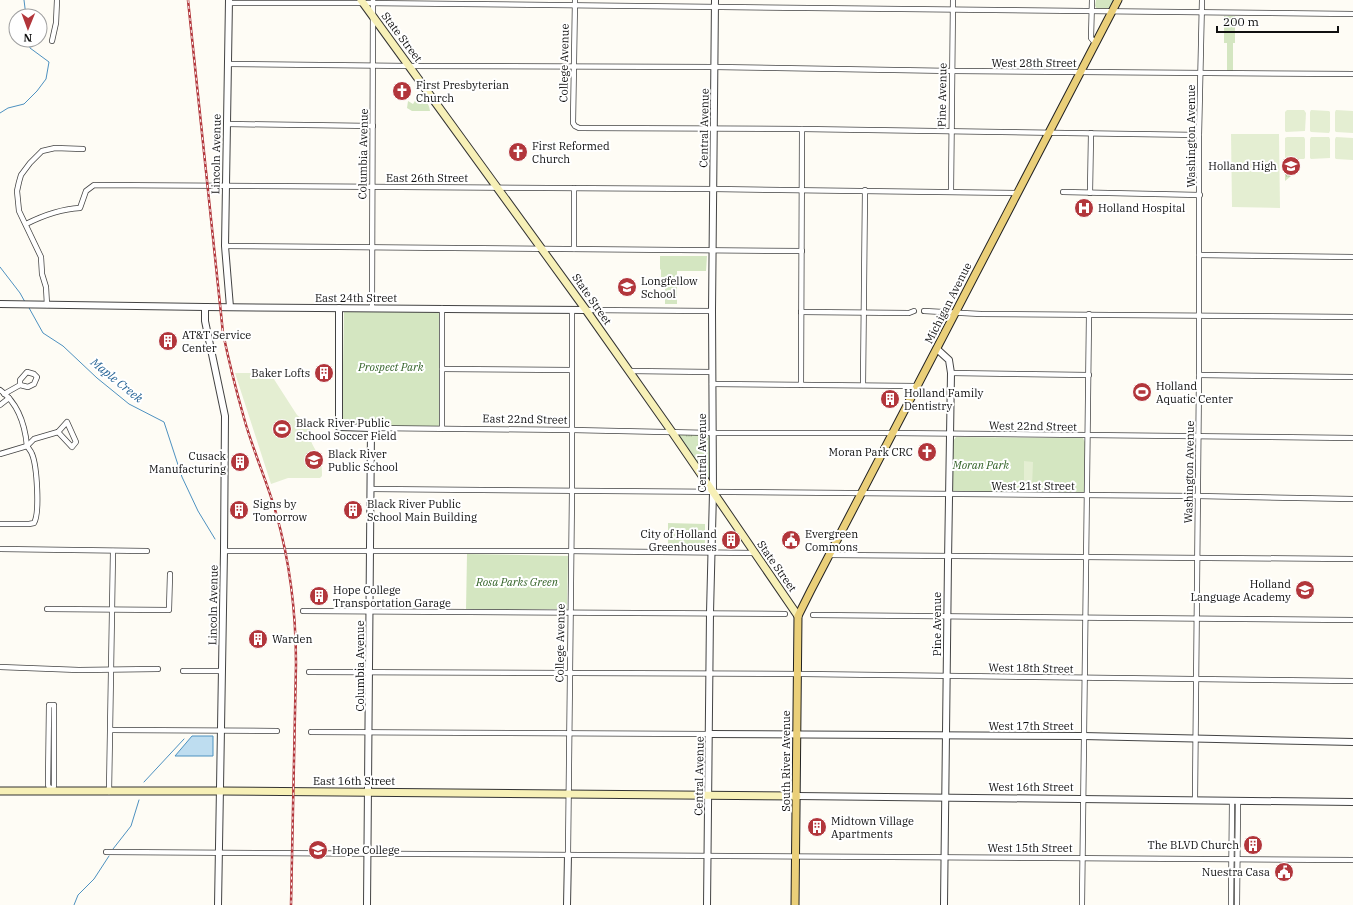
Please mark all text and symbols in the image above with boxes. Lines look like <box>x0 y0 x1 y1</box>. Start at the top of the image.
north arrow <box>8 8 48 48</box>
scale bar <box>1217 8 1338 34</box>
street label: State Street <box>379 9 426 65</box>
text: 200 m <box>1223 14 1259 29</box>
street label: College Avenue <box>556 23 572 102</box>
text: N <box>23 31 32 45</box>
street label: West 28th Street <box>991 56 1077 70</box>
street label: Pine Avenue <box>934 63 950 127</box>
place label: First Presbyterian Church <box>416 78 509 105</box>
church icon: First Presbyterian Church <box>391 80 413 102</box>
street label: Washington Avenue <box>1184 84 1198 188</box>
street label: Central Avenue <box>696 88 712 168</box>
street label: Columbia Avenue <box>355 108 371 200</box>
street label: Lincoln Avenue <box>208 114 224 194</box>
place label: First Reformed Church <box>532 139 610 166</box>
church icon: First Reformed Church <box>507 141 529 163</box>
school or university icon: Holland High <box>1280 155 1302 177</box>
place label: Holland High <box>1208 159 1277 173</box>
street label: East 26th Street <box>386 171 468 185</box>
hospital icon: Holland Hospital <box>1073 197 1095 219</box>
place label: Holland Hospital <box>1098 201 1185 215</box>
street label: Michigan Avenue <box>922 260 975 346</box>
street label: State Street <box>569 271 615 327</box>
place label: Longfellow School <box>641 274 698 301</box>
school or university icon: Longfellow School <box>616 276 638 298</box>
street label: East 24th Street <box>315 291 397 305</box>
place label: AT&T Service Center <box>182 328 251 355</box>
building icon: AT&T Service Center <box>157 330 179 352</box>
water label: Maple Creek <box>87 354 147 406</box>
park label: Prospect Park <box>357 360 424 374</box>
building icon: Baker Lofts <box>313 362 335 384</box>
place label: Baker Lofts <box>251 366 310 380</box>
place label: Holland Aquatic Center <box>1156 379 1233 406</box>
sports icon: Holland Aquatic Center <box>1131 381 1153 403</box>
place label: Holland Family Dentistry <box>904 386 983 413</box>
building icon: Holland Family Dentistry <box>879 388 901 410</box>
street label: East 22nd Street <box>482 411 568 427</box>
street label: Central Avenue <box>695 413 709 493</box>
place label: Black River Public School Soccer Field <box>296 416 397 443</box>
sports icon: Black River Public School Soccer Field <box>271 418 293 440</box>
street label: West 22nd Street <box>989 418 1077 434</box>
street label: Washington Avenue <box>1181 420 1197 524</box>
church icon: Moran Park CRC <box>916 441 938 463</box>
place label: Moran Park CRC <box>829 445 913 459</box>
place label: Black River Public School <box>328 447 398 474</box>
place label: Cusack Manufacturing <box>149 449 227 476</box>
school or university icon: Black River Public School <box>303 449 325 471</box>
building icon: Cusack Manufacturing <box>229 451 251 473</box>
park label: Moran Park <box>952 458 1009 472</box>
street label: West 21st Street <box>991 479 1075 493</box>
place label: Signs by Tomorrow <box>253 497 307 524</box>
place label: Black River Public School Main Building <box>367 497 477 524</box>
building icon: Signs by Tomorrow <box>228 499 250 521</box>
building icon: Black River Public School Main Building <box>342 499 364 521</box>
place label: City of Holland Greenhouses <box>640 527 717 554</box>
place label: Evergreen Commons <box>805 527 858 554</box>
building icon: City of Holland Greenhouses <box>720 529 742 551</box>
public building icon: Evergreen Commons <box>780 529 802 551</box>
street label: State Street <box>754 538 800 594</box>
street label: Lincoln Avenue <box>205 565 221 645</box>
park label: Rosa Parks Green <box>475 575 559 589</box>
place label: Holland Language Academy <box>1190 577 1291 604</box>
school or university icon: Holland Language Academy <box>1294 579 1316 601</box>
place label: Hope College Transportation Garage <box>333 583 451 610</box>
building icon: Hope College Transportation Garage <box>308 585 330 607</box>
street label: Pine Avenue <box>930 592 944 656</box>
street label: College Avenue <box>552 603 568 682</box>
street label: Columbia Avenue <box>353 620 367 712</box>
building icon: Warden <box>247 628 269 650</box>
place label: Warden <box>272 632 312 646</box>
street label: West 18th Street <box>988 660 1074 676</box>
street label: South River Avenue <box>779 710 793 812</box>
street label: West 17th Street <box>988 719 1074 733</box>
street label: Central Avenue <box>691 736 707 816</box>
street label: East 16th Street <box>313 774 395 788</box>
street label: West 16th Street <box>988 780 1074 794</box>
place label: Midtown Village Apartments <box>831 814 914 841</box>
building icon: Midtown Village Apartments <box>806 816 828 838</box>
building icon: The BLVD Church <box>1242 834 1264 856</box>
place label: The BLVD Church <box>1148 838 1239 852</box>
school or university icon: Hope College <box>307 839 329 861</box>
street label: West 15th Street <box>987 841 1073 855</box>
place label: Hope College <box>332 843 400 857</box>
public building icon: Nuestra Casa <box>1273 861 1295 883</box>
place label: Nuestra Casa <box>1202 865 1270 879</box>

